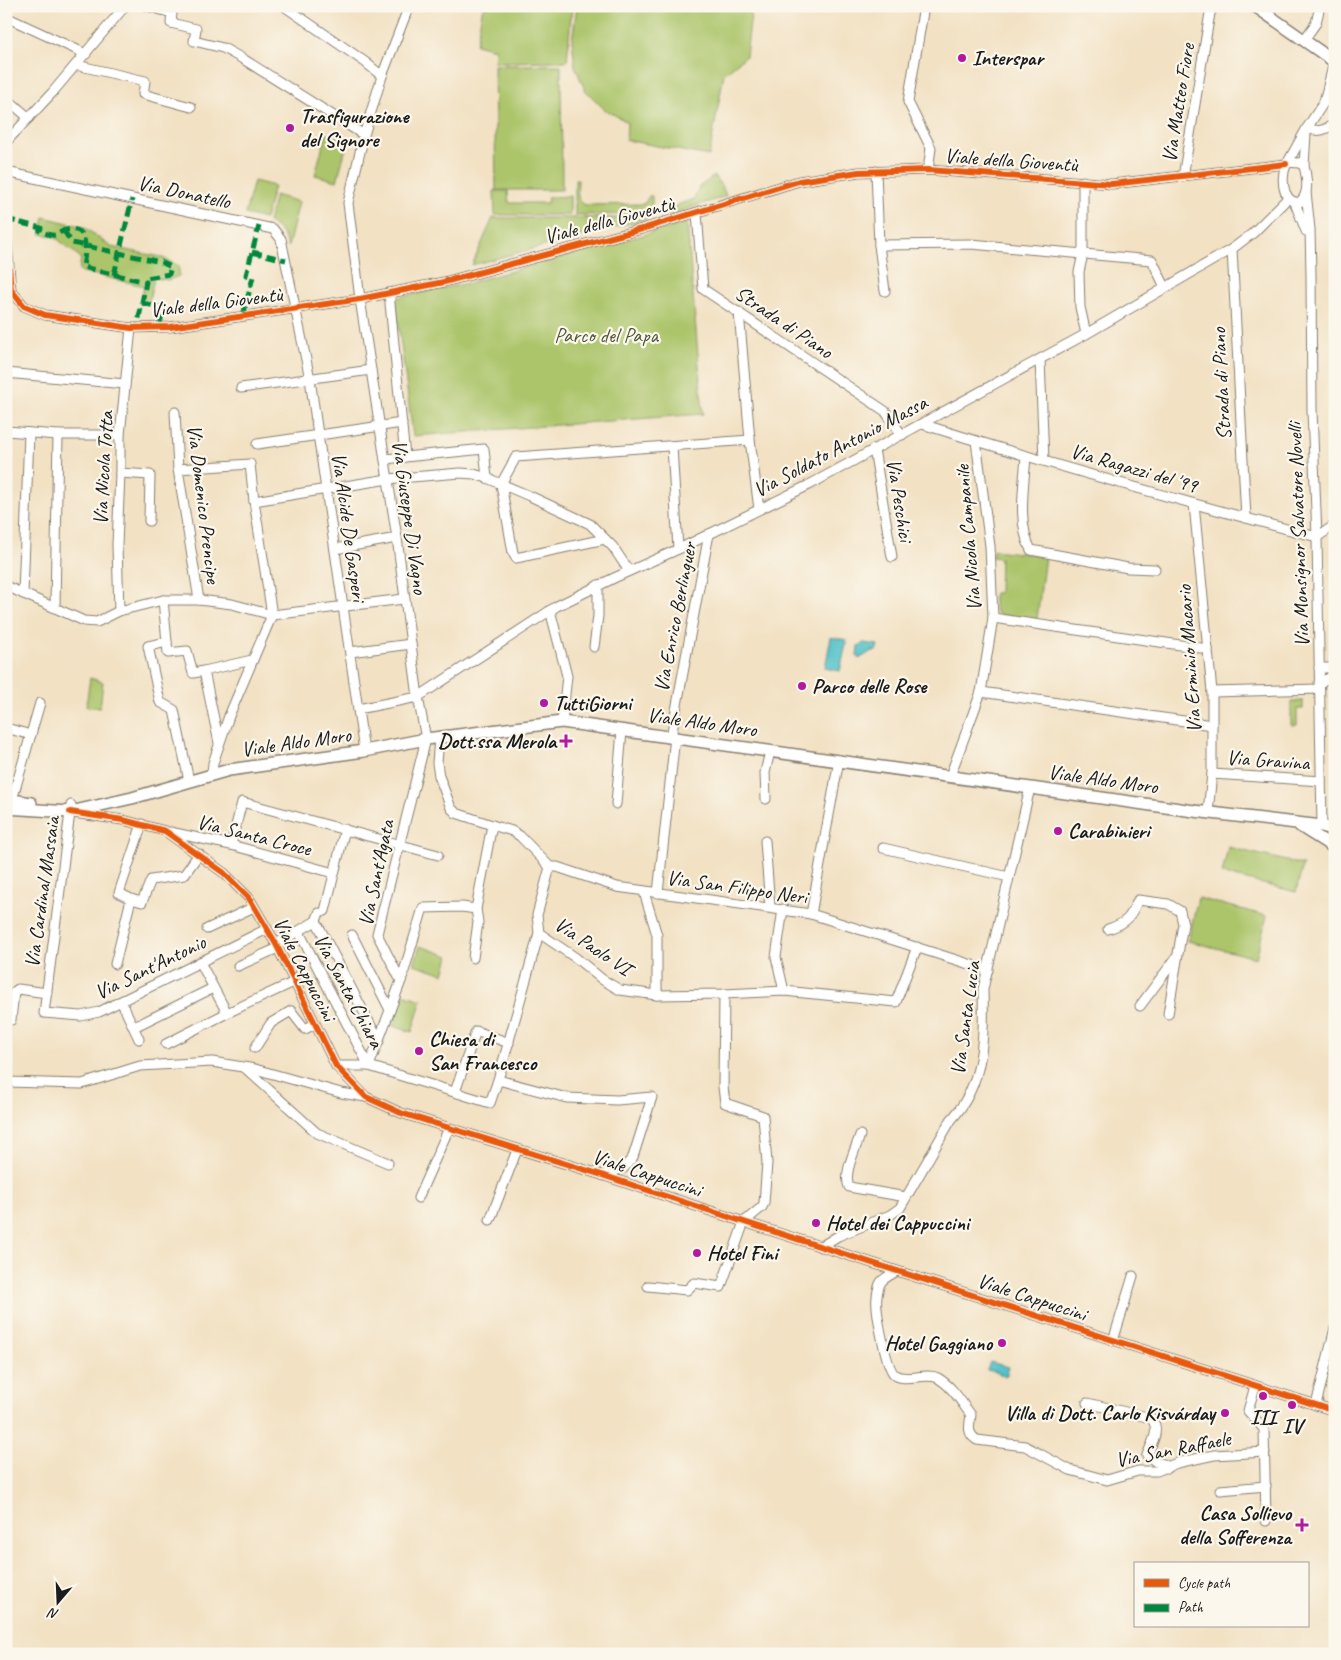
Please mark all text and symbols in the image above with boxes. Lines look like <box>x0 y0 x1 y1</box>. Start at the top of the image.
street label: Via Matteo Fiore <box>1156 41 1200 164</box>
place label: Interspar <box>972 45 1045 71</box>
marker: Interspar <box>956 52 968 64</box>
place label: Trasfigurazione del Signore <box>300 103 410 153</box>
marker: Trasfigurazione del Signore <box>284 122 296 134</box>
street label: Viale della Gioventù <box>944 142 1080 178</box>
street label: Via Donatello <box>135 169 234 215</box>
street label: Viale della Gioventù <box>541 190 678 250</box>
street label: Strada di Piano <box>730 280 839 365</box>
street label: Viale della Gioventù <box>148 281 285 323</box>
park label: Parco del Papa <box>554 322 659 348</box>
street label: Strada di Piano <box>1205 326 1237 441</box>
street label: Via Soldato Antonio Massa <box>749 388 933 503</box>
street label: Via Nicola Totta <box>87 409 119 526</box>
street label: Via Monsignor Salvatore Novelli <box>1281 419 1315 648</box>
street label: Via Domenico Prencipe <box>181 423 227 586</box>
street label: Via Ragazzi del '99 <box>1068 437 1202 499</box>
street label: Via Giuseppe Di Vagno <box>386 438 434 597</box>
street label: Via Alcide De Gasperi <box>326 451 373 606</box>
street label: Via Peschici <box>881 457 920 546</box>
street label: Via Nicola Campanile <box>949 463 987 612</box>
street label: Via Enrico Berlinguer <box>648 539 703 694</box>
street label: Via Erminio Macario <box>1171 583 1207 734</box>
place label: Parco delle Rose <box>812 673 928 699</box>
marker: Parco delle Rose <box>796 680 808 692</box>
place label: TuttiGiorni <box>554 690 634 716</box>
marker: TuttiGiorni <box>538 697 550 709</box>
street label: Viale Aldo Moro <box>646 701 760 743</box>
street label: Viale Aldo Moro <box>240 721 354 763</box>
place label: Dott.ssa Merola <box>438 728 558 754</box>
marker: Dott.ssa Merola <box>560 735 572 747</box>
street label: Via Gravina <box>1226 744 1312 776</box>
street label: Viale Aldo Moro <box>1047 758 1161 800</box>
street label: Via Santa Croce <box>194 808 315 862</box>
street label: Via Cardinal Massaia <box>19 812 66 969</box>
street label: Via Sant'Agata <box>352 816 400 928</box>
place label: Carabinieri <box>1068 818 1152 844</box>
marker: Carabinieri <box>1052 825 1064 837</box>
street label: Via San Filippo Neri <box>665 864 812 910</box>
street label: Via Paolo VI <box>550 911 640 984</box>
street label: Viale Cappuccini <box>268 913 344 1028</box>
street label: Via Sant'Antonio <box>90 928 211 1005</box>
street label: Via Santa Chiara <box>308 929 391 1054</box>
street label: Via Santa Lucia <box>944 958 986 1077</box>
place label: Chiesa di San Francesco <box>429 1026 538 1076</box>
marker: Chiesa di San Francesco <box>413 1045 425 1057</box>
street label: Viale Cappuccini <box>589 1143 708 1204</box>
place label: Hotel dei Cappuccini <box>826 1210 972 1236</box>
marker: Hotel dei Cappuccini <box>810 1217 822 1229</box>
place label: Hotel Fini <box>707 1240 780 1266</box>
marker: Hotel Fini <box>691 1247 703 1259</box>
street label: Viale Cappuccini <box>974 1267 1093 1328</box>
place label: Hotel Gaggiano <box>885 1330 993 1356</box>
marker: Hotel Gaggiano <box>996 1337 1008 1349</box>
marker: III <box>1257 1390 1269 1402</box>
marker: IV <box>1286 1399 1298 1411</box>
place label: Villa di Dott. Carlo Kisvárday <box>1004 1400 1218 1426</box>
place label: III <box>1250 1404 1281 1430</box>
marker: Villa di Dott. Carlo Kisvárday <box>1219 1407 1231 1419</box>
place label: IV <box>1282 1413 1306 1439</box>
street label: Via San Raffaele <box>1113 1425 1235 1473</box>
place label: Casa Sollievo della Sofferenza <box>1179 1500 1293 1550</box>
marker: Casa Sollievo della Sofferenza <box>1295 1518 1309 1532</box>
legend <box>1134 1562 1308 1628</box>
text: Cycle path <box>1178 1574 1230 1593</box>
north arrow <box>32 1578 82 1628</box>
text: Path <box>1178 1598 1204 1617</box>
text: N <box>45 1604 61 1623</box>

